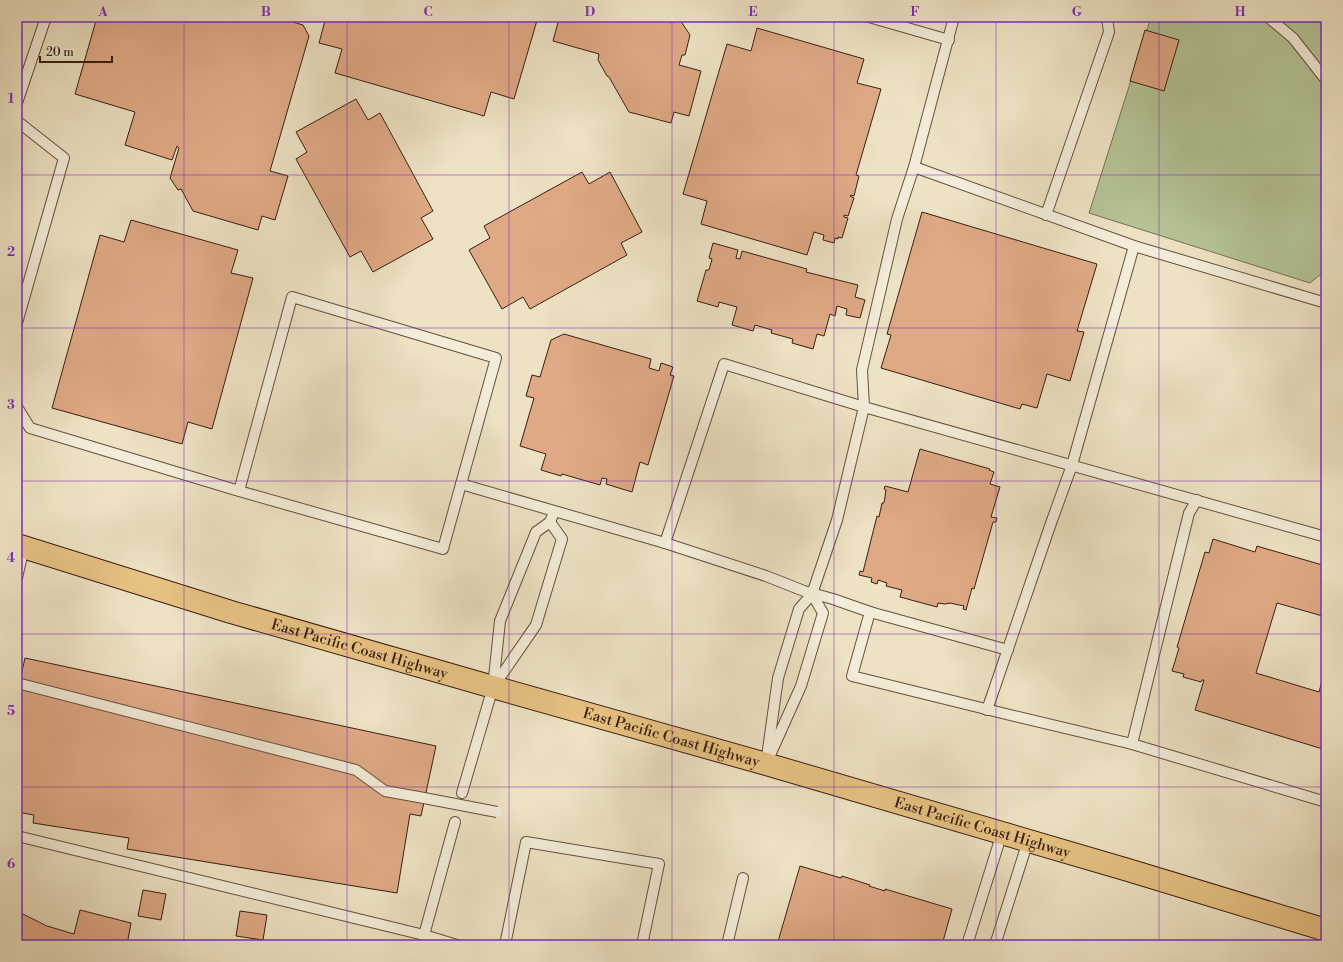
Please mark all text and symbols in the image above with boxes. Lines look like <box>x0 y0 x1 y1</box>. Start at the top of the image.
text: A <box>97 4 108 20</box>
text: B <box>261 4 271 20</box>
text: C <box>423 4 433 20</box>
text: D <box>585 4 595 20</box>
text: E <box>748 4 758 20</box>
text: F <box>910 4 920 20</box>
text: G <box>1072 4 1083 20</box>
text: H <box>1235 4 1246 20</box>
scale bar <box>40 38 112 64</box>
text: 20 m <box>46 45 74 60</box>
text: 1 <box>8 91 15 107</box>
text: 2 <box>7 244 15 260</box>
text: 3 <box>7 397 15 413</box>
text: 4 <box>7 550 16 566</box>
street label: East Pacific Coast Highway <box>269 615 451 683</box>
text: 5 <box>7 703 15 719</box>
street label: East Pacific Coast Highway <box>581 703 763 771</box>
street label: East Pacific Coast Highway <box>892 793 1074 862</box>
text: 6 <box>7 856 15 872</box>

